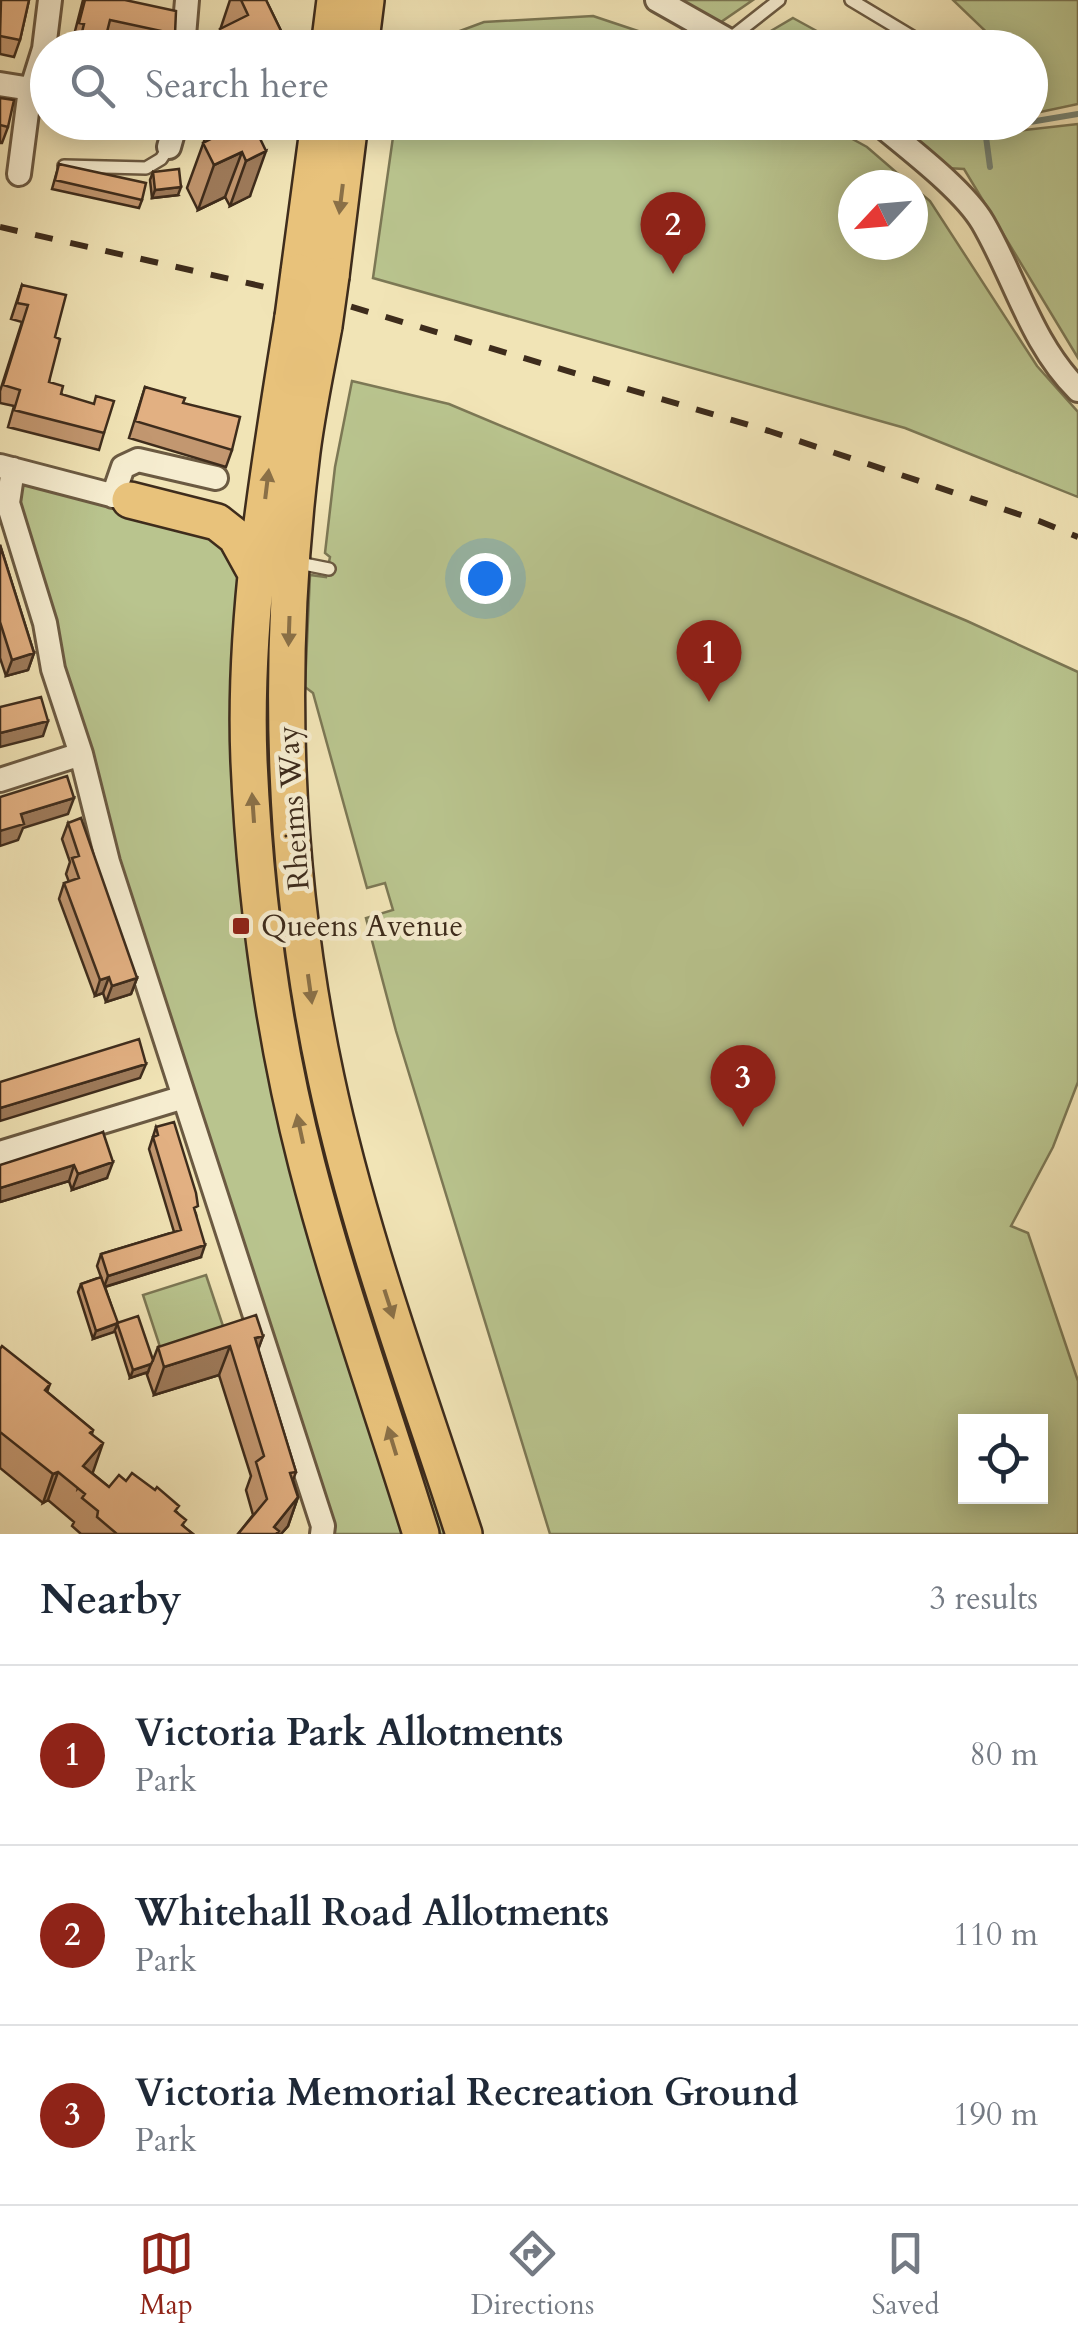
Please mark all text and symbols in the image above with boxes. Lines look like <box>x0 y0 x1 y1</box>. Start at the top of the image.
search box <box>30 30 1048 140</box>
icon: search <box>65 58 120 113</box>
text: Search here <box>145 59 329 111</box>
north arrow <box>838 170 928 260</box>
one-way arrow <box>333 184 349 215</box>
pin: 2 <box>640 192 706 274</box>
one-way arrow <box>259 468 275 500</box>
your location <box>460 553 511 604</box>
one-way arrow <box>280 615 296 647</box>
pin: 1 <box>676 620 742 702</box>
street label: Rheims Way <box>267 724 320 892</box>
one-way arrow <box>245 792 261 824</box>
place label: Queens Avenue <box>261 906 463 947</box>
marker: Queens Avenue <box>230 915 252 937</box>
one-way arrow <box>303 974 318 1006</box>
pin: 3 <box>710 1044 776 1127</box>
one-way arrow <box>291 1114 307 1145</box>
one-way arrow <box>383 1289 398 1319</box>
map controls <box>958 1414 1048 1504</box>
button: locate <box>958 1414 1048 1504</box>
one-way arrow <box>384 1425 399 1456</box>
text: Nearby <box>40 1571 182 1628</box>
text: 3 results <box>930 1577 1038 1621</box>
text: Victoria Park Allotments <box>135 1707 563 1759</box>
text: 1 <box>64 1733 81 1777</box>
text: 80 m <box>970 1733 1038 1777</box>
text: Park <box>135 1759 197 1803</box>
text: Whitehall Road Allotments <box>135 1887 609 1939</box>
text: 2 <box>64 1913 81 1957</box>
text: 110 m <box>953 1913 1038 1957</box>
text: Park <box>135 1939 197 1983</box>
text: Victoria Memorial Recreation Ground <box>135 2067 799 2119</box>
text: 3 <box>64 2093 81 2137</box>
text: 190 m <box>953 2093 1038 2137</box>
text: Park <box>135 2119 197 2163</box>
tab: Map <box>139 2226 194 2324</box>
tab: Directions <box>471 2226 594 2324</box>
tab: Saved <box>871 2226 939 2324</box>

